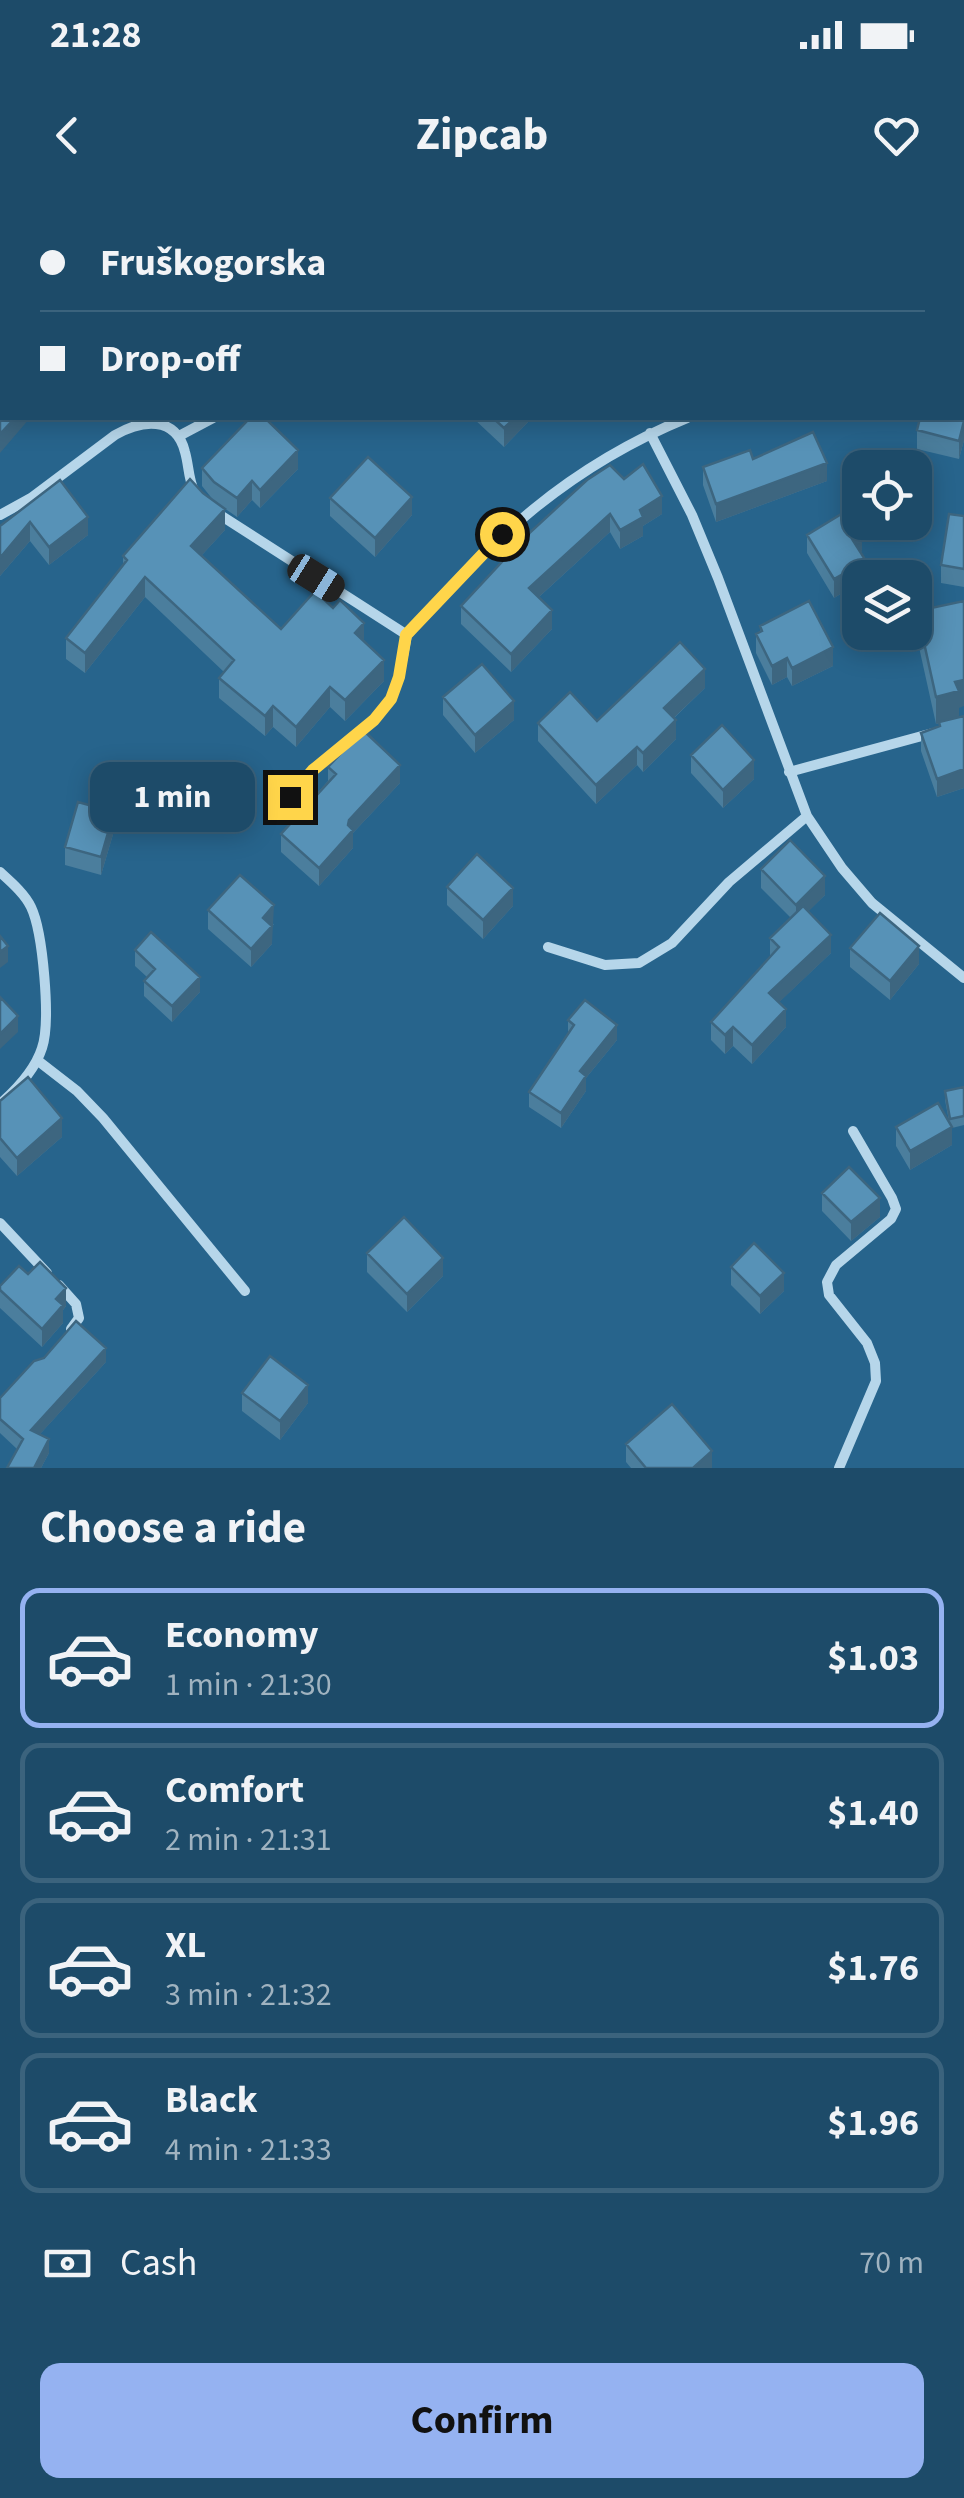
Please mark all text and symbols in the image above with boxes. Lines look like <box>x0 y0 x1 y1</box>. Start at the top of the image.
text: 21:28 <box>50 8 142 62</box>
text: Zipcab <box>416 103 548 167</box>
icon: back <box>40 108 95 163</box>
icon: heart <box>869 108 924 163</box>
text: Fruškogorska <box>100 236 326 290</box>
text: Drop-off <box>100 332 240 386</box>
map controls <box>842 450 932 650</box>
button: locate <box>842 450 932 540</box>
route start <box>480 512 525 557</box>
car <box>283 549 349 607</box>
button: layers <box>842 560 932 650</box>
callout: 1 min <box>90 762 255 832</box>
text: 1 min <box>134 774 211 820</box>
route end <box>268 775 313 820</box>
text: Choose a ride <box>40 1496 306 1560</box>
text: Economy <box>165 1608 318 1662</box>
icon: car <box>45 1613 135 1703</box>
text: $1.03 <box>827 1631 919 1685</box>
text: 1 min · 21:30 <box>165 1662 332 1708</box>
text: Comfort <box>165 1763 304 1817</box>
icon: car <box>45 1768 135 1858</box>
text: $1.40 <box>827 1786 919 1840</box>
text: 2 min · 21:31 <box>165 1817 332 1863</box>
text: XL <box>165 1918 206 1972</box>
icon: car <box>45 1923 135 2013</box>
text: $1.76 <box>827 1941 919 1995</box>
text: 3 min · 21:32 <box>165 1972 332 2018</box>
text: Black <box>165 2073 258 2127</box>
icon: car <box>45 2078 135 2168</box>
text: $1.96 <box>827 2096 919 2150</box>
text: 4 min · 21:33 <box>165 2127 332 2173</box>
icon: cash <box>40 2236 95 2291</box>
text: Cash <box>120 2236 197 2290</box>
text: 70 m <box>859 2240 924 2286</box>
button: Confirm <box>40 2363 924 2478</box>

